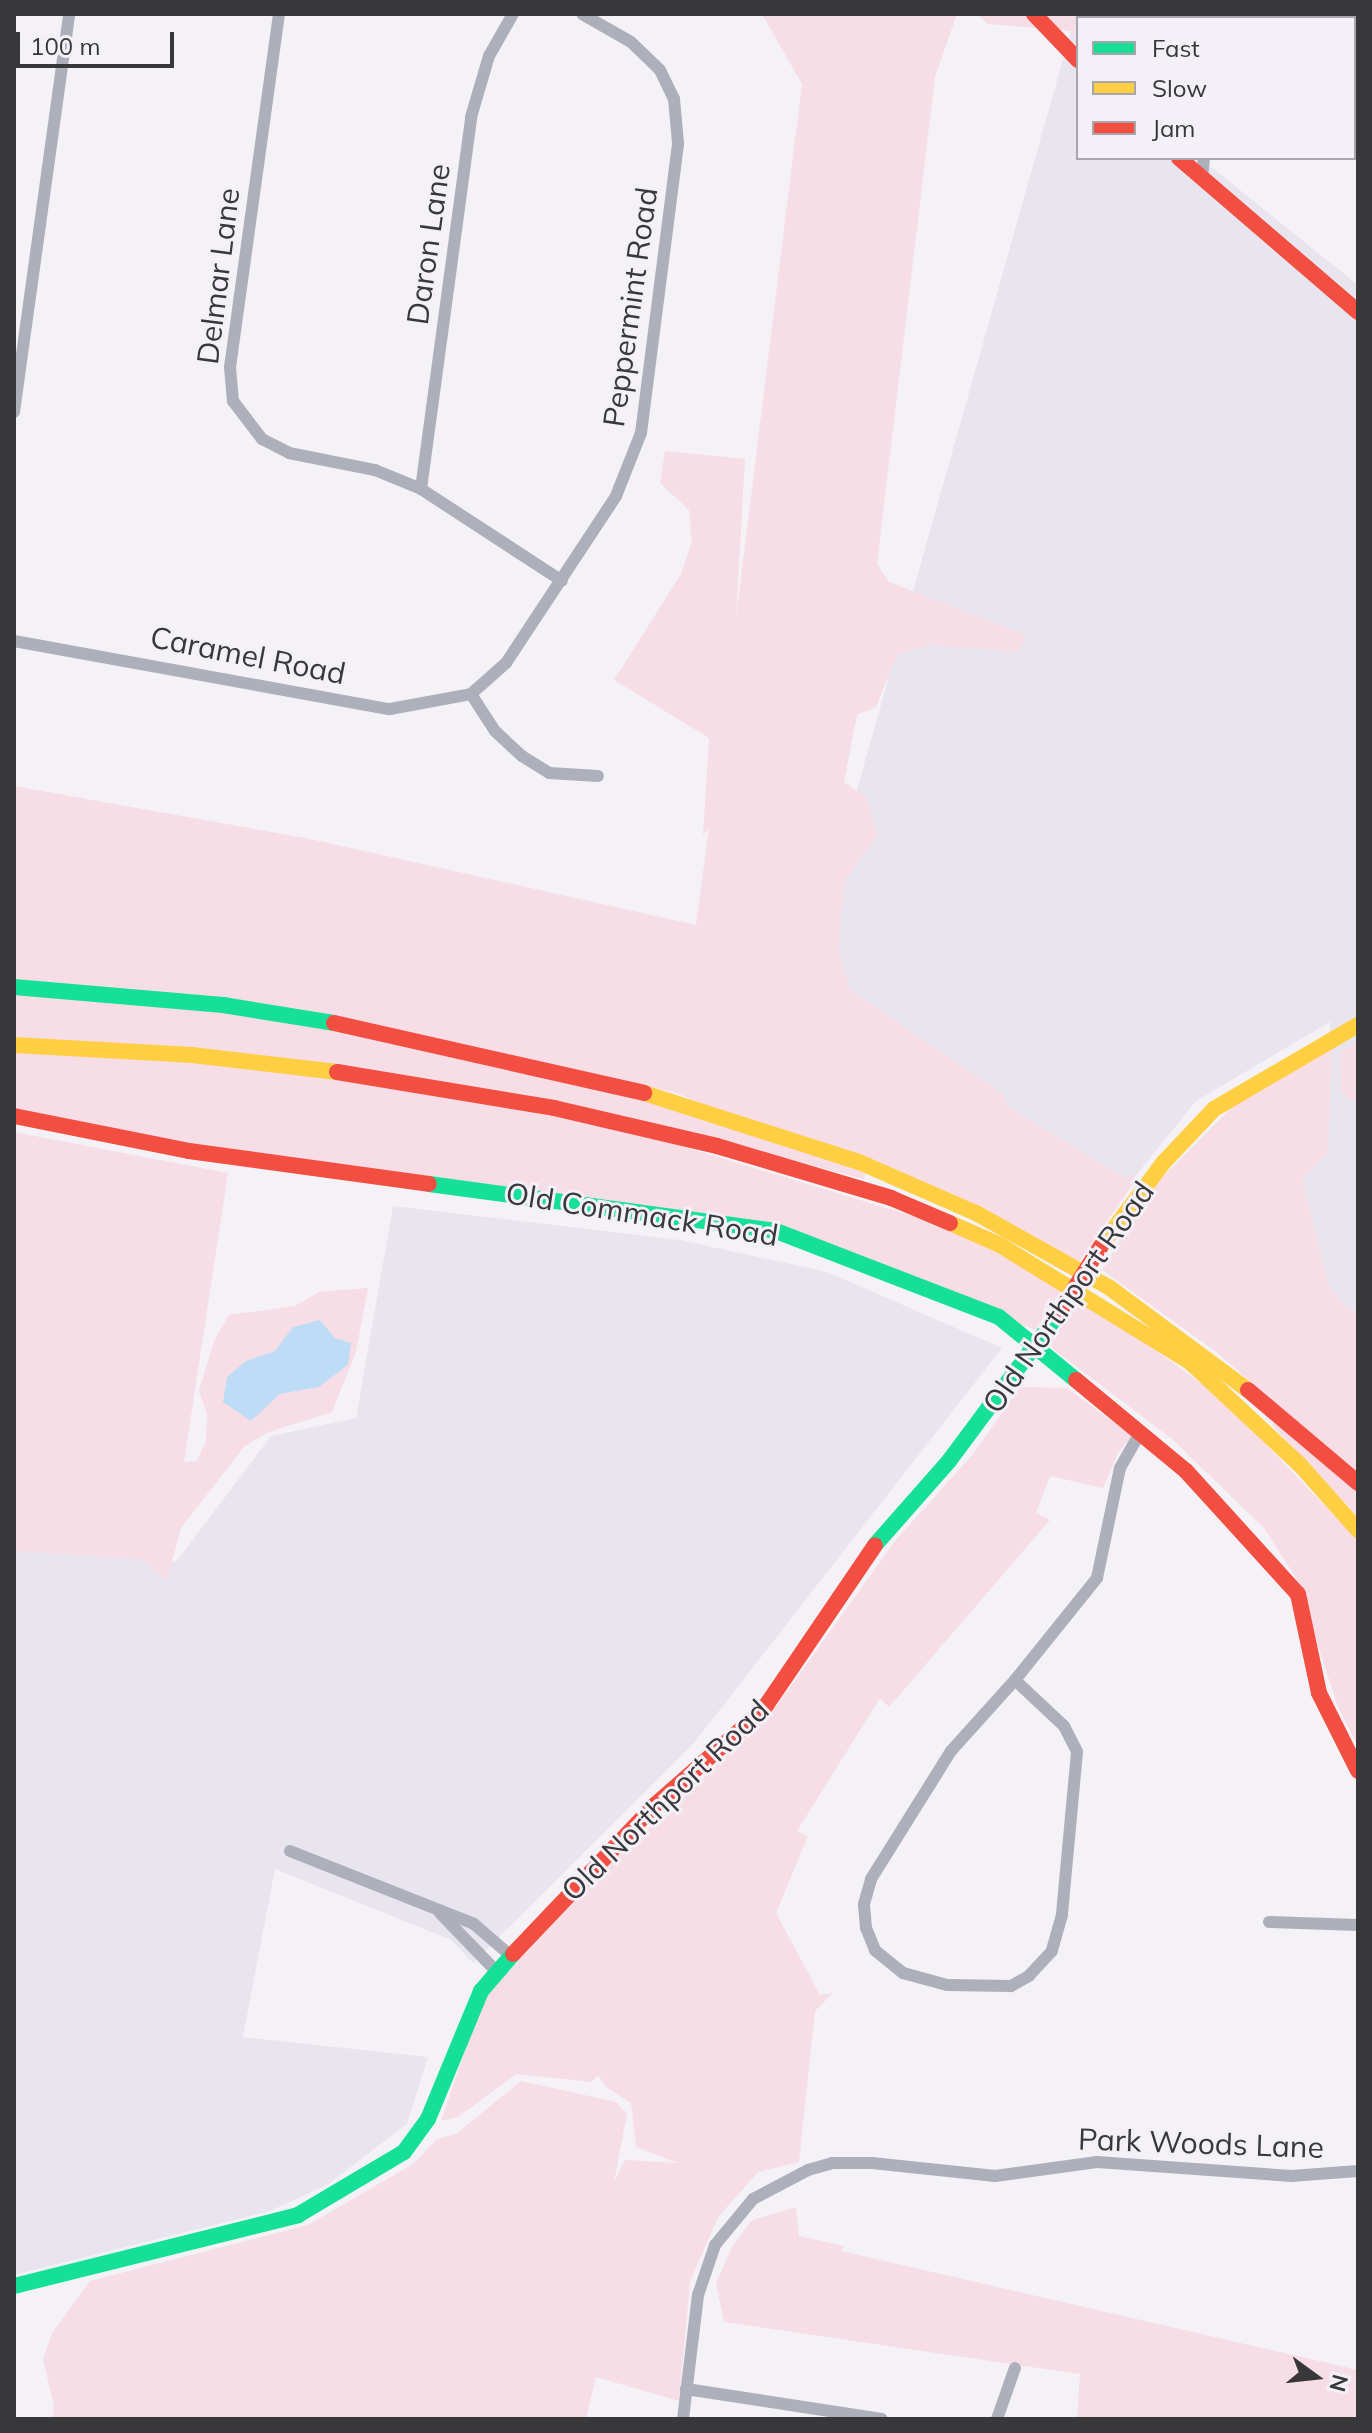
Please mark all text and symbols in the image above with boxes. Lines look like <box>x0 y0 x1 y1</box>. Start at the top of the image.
scale bar <box>20 16 178 66</box>
legend <box>1076 16 1356 160</box>
text: 100 m <box>30 31 101 61</box>
text: Fast <box>1152 33 1200 63</box>
text: Slow <box>1152 73 1207 103</box>
text: Jam <box>1152 113 1195 143</box>
street label: Daron Lane <box>399 161 457 327</box>
street label: Peppermint Road <box>595 185 665 429</box>
street label: Delmar Lane <box>189 186 247 366</box>
street label: Caramel Road <box>147 618 349 692</box>
street label: Old Northport Road <box>975 1174 1161 1420</box>
street label: Old Commack Road <box>503 1175 781 1253</box>
street label: Old Northport Road <box>554 1692 776 1908</box>
street label: Park Woods Lane <box>1078 2121 1324 2165</box>
north arrow <box>1276 2337 1356 2417</box>
text: N <box>1324 2372 1355 2395</box>

